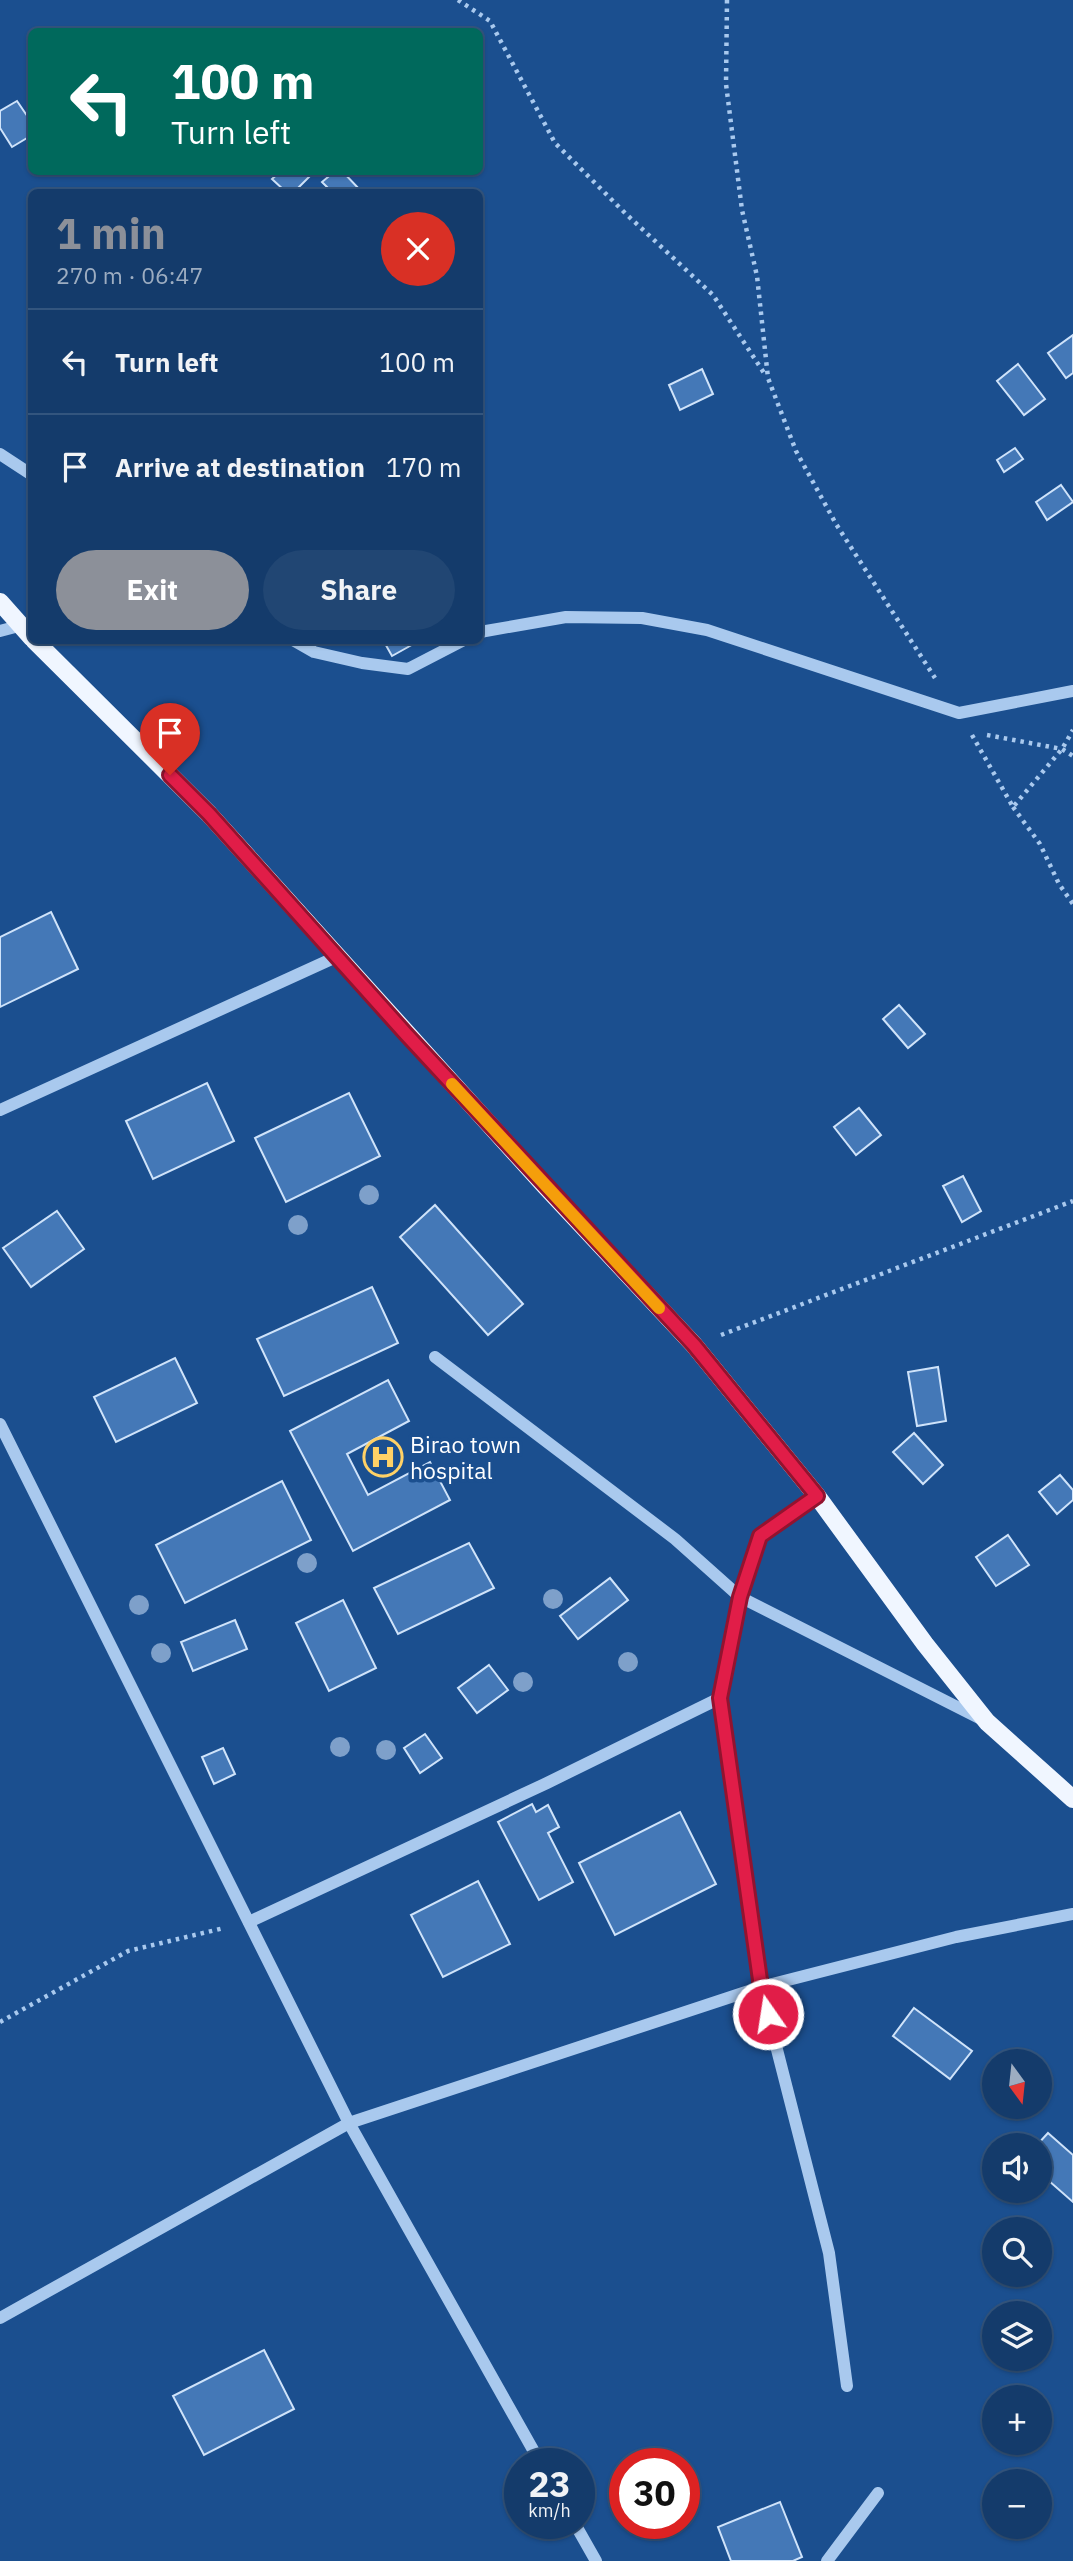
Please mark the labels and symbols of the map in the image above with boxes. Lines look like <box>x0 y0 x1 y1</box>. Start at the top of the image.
pin <box>140 703 200 775</box>
place label: Birao town hospital <box>410 1429 521 1485</box>
hospital icon: Birao town hospital <box>362 1436 404 1478</box>
position arrow <box>731 1977 805 2051</box>
north arrow <box>982 2049 1052 2119</box>
speed limit sign: 30 <box>609 2448 700 2539</box>

